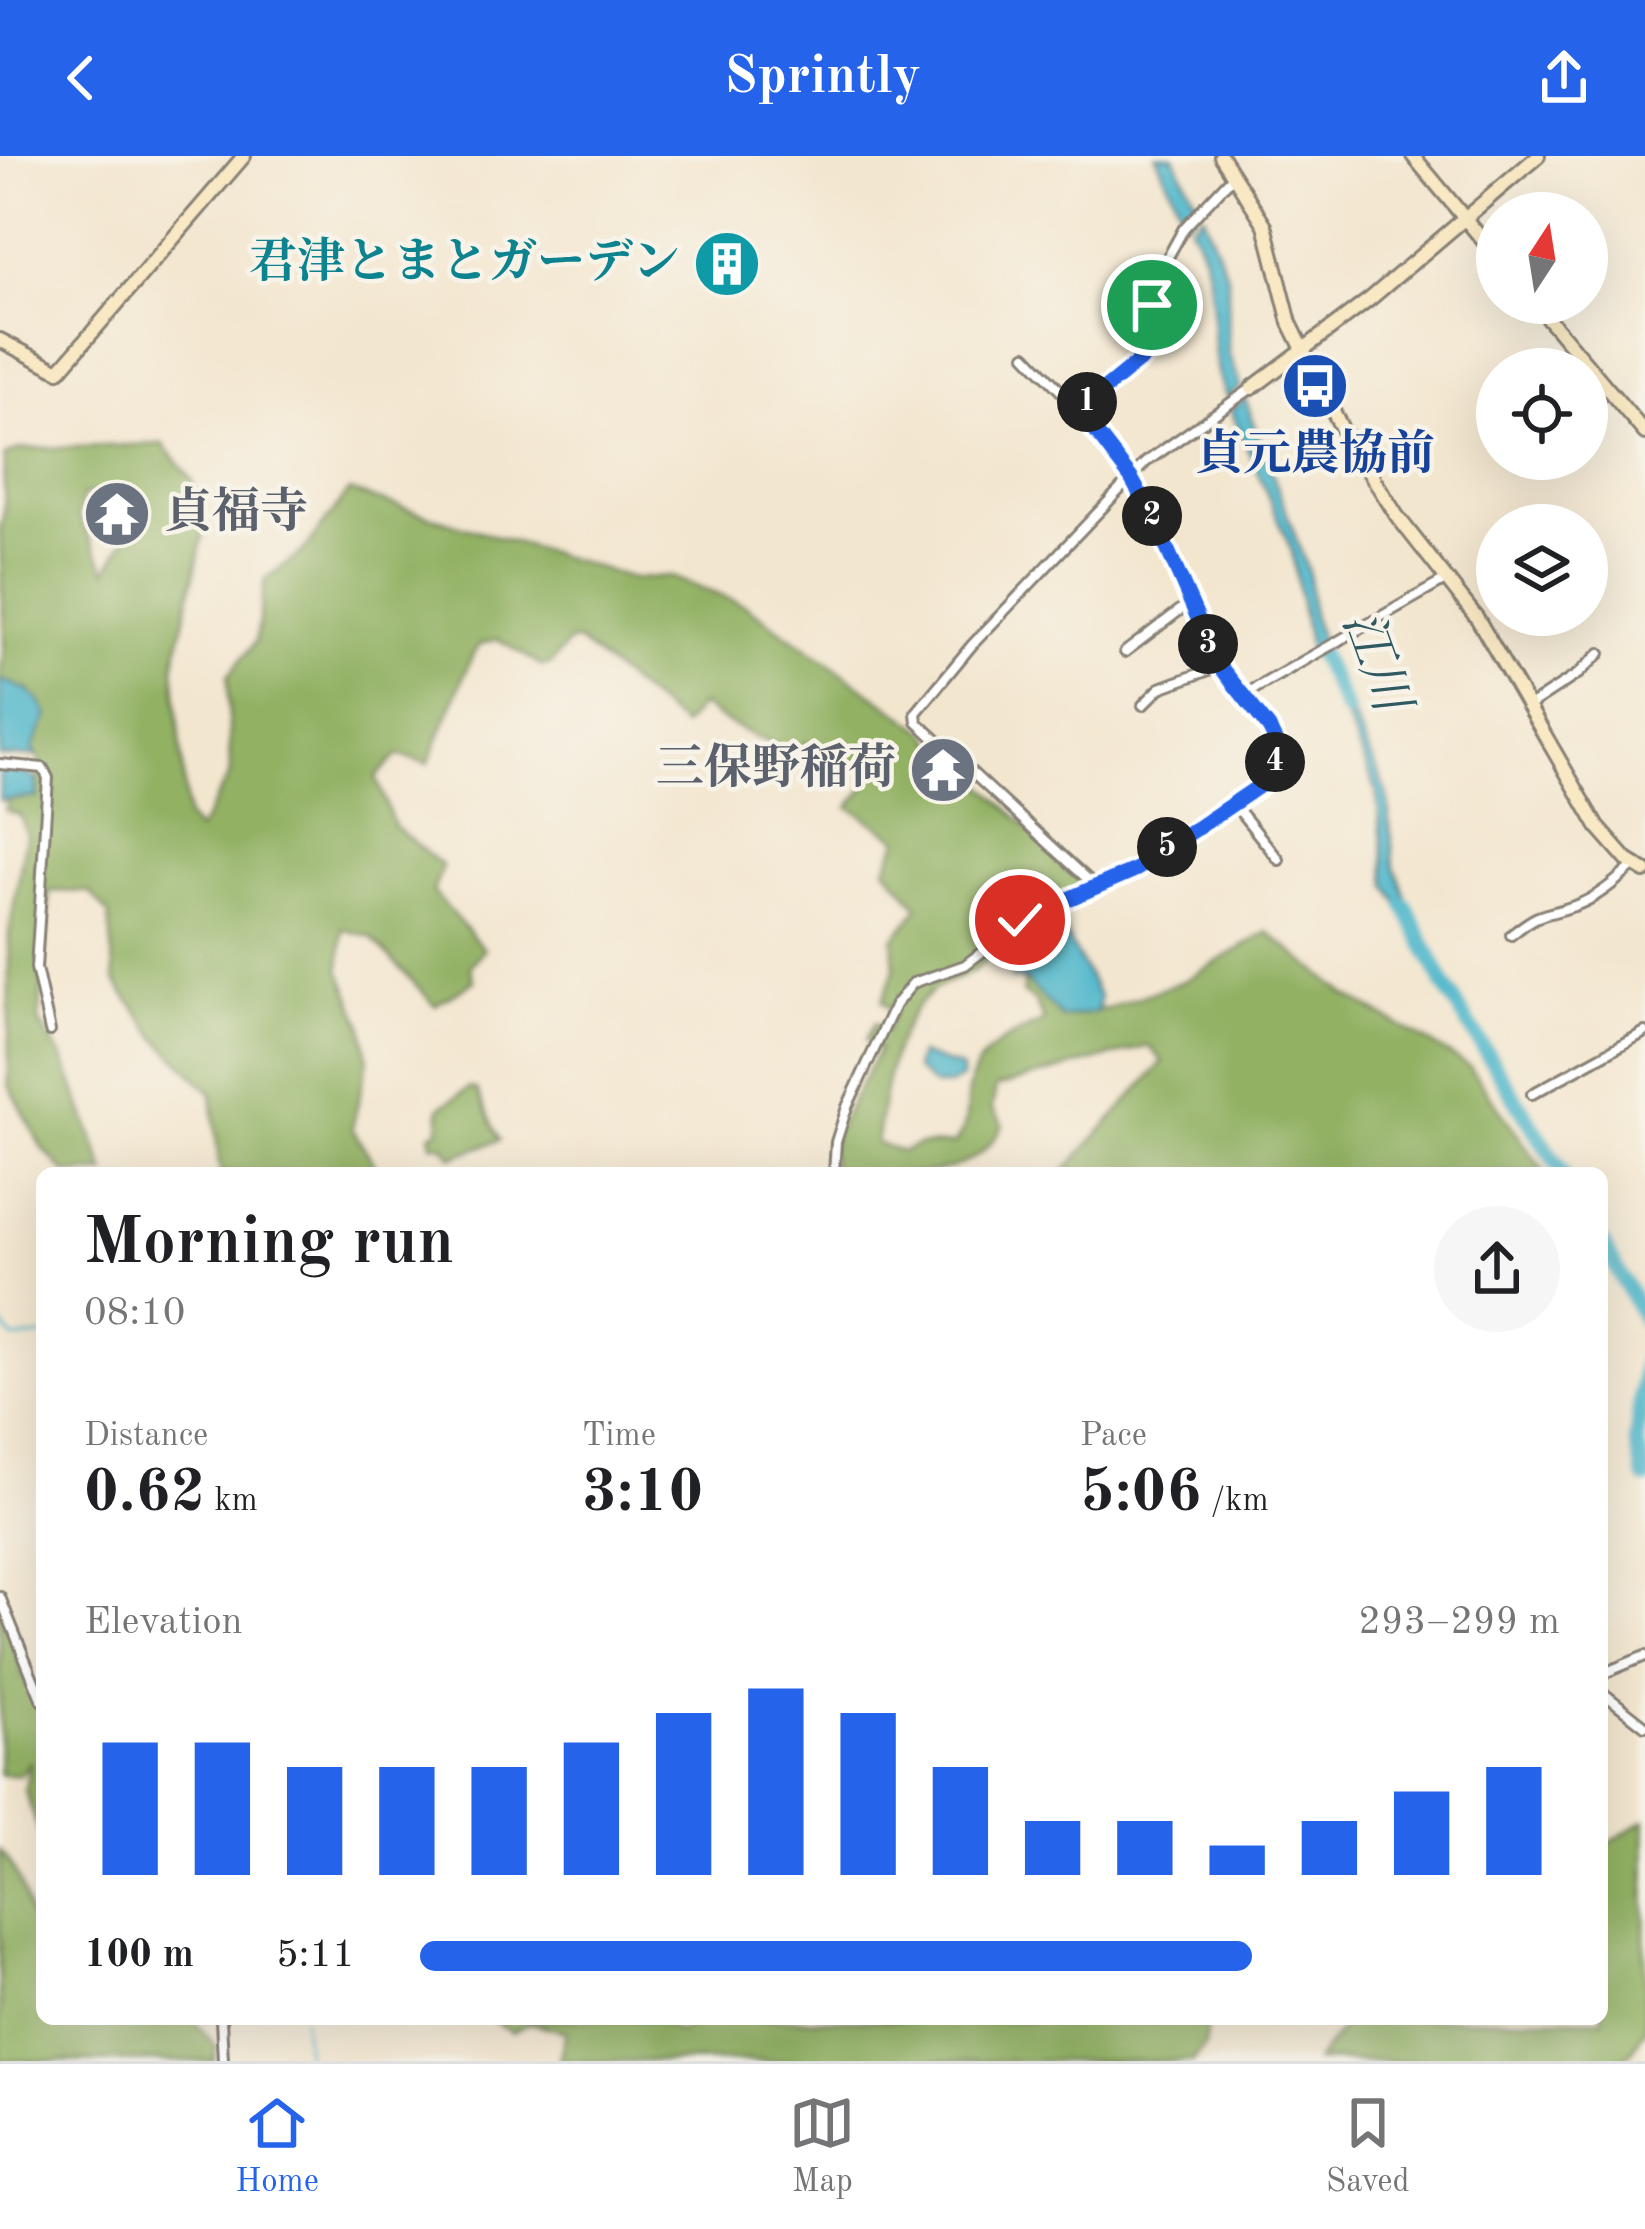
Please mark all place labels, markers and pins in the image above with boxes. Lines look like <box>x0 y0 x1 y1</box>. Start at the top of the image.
building icon: 君津とまとガーデン <box>692 229 762 299</box>
place label: 君津とまとガーデン <box>249 236 680 288</box>
pin <box>1101 254 1203 356</box>
bus stop icon: 貞元農協前 <box>1280 351 1350 421</box>
pin: 1 <box>1057 372 1117 432</box>
place label: 貞元農協前 <box>1195 428 1435 480</box>
temple icon: 貞福寺 <box>82 479 152 549</box>
place label: 貞福寺 <box>164 486 308 538</box>
pin: 2 <box>1122 486 1182 546</box>
pin: 3 <box>1178 614 1238 674</box>
pin: 4 <box>1245 732 1305 792</box>
temple icon: 三保野稲荷 <box>908 735 978 805</box>
place label: 三保野稲荷 <box>656 742 896 794</box>
pin: 5 <box>1137 817 1197 877</box>
pin <box>969 869 1071 971</box>

